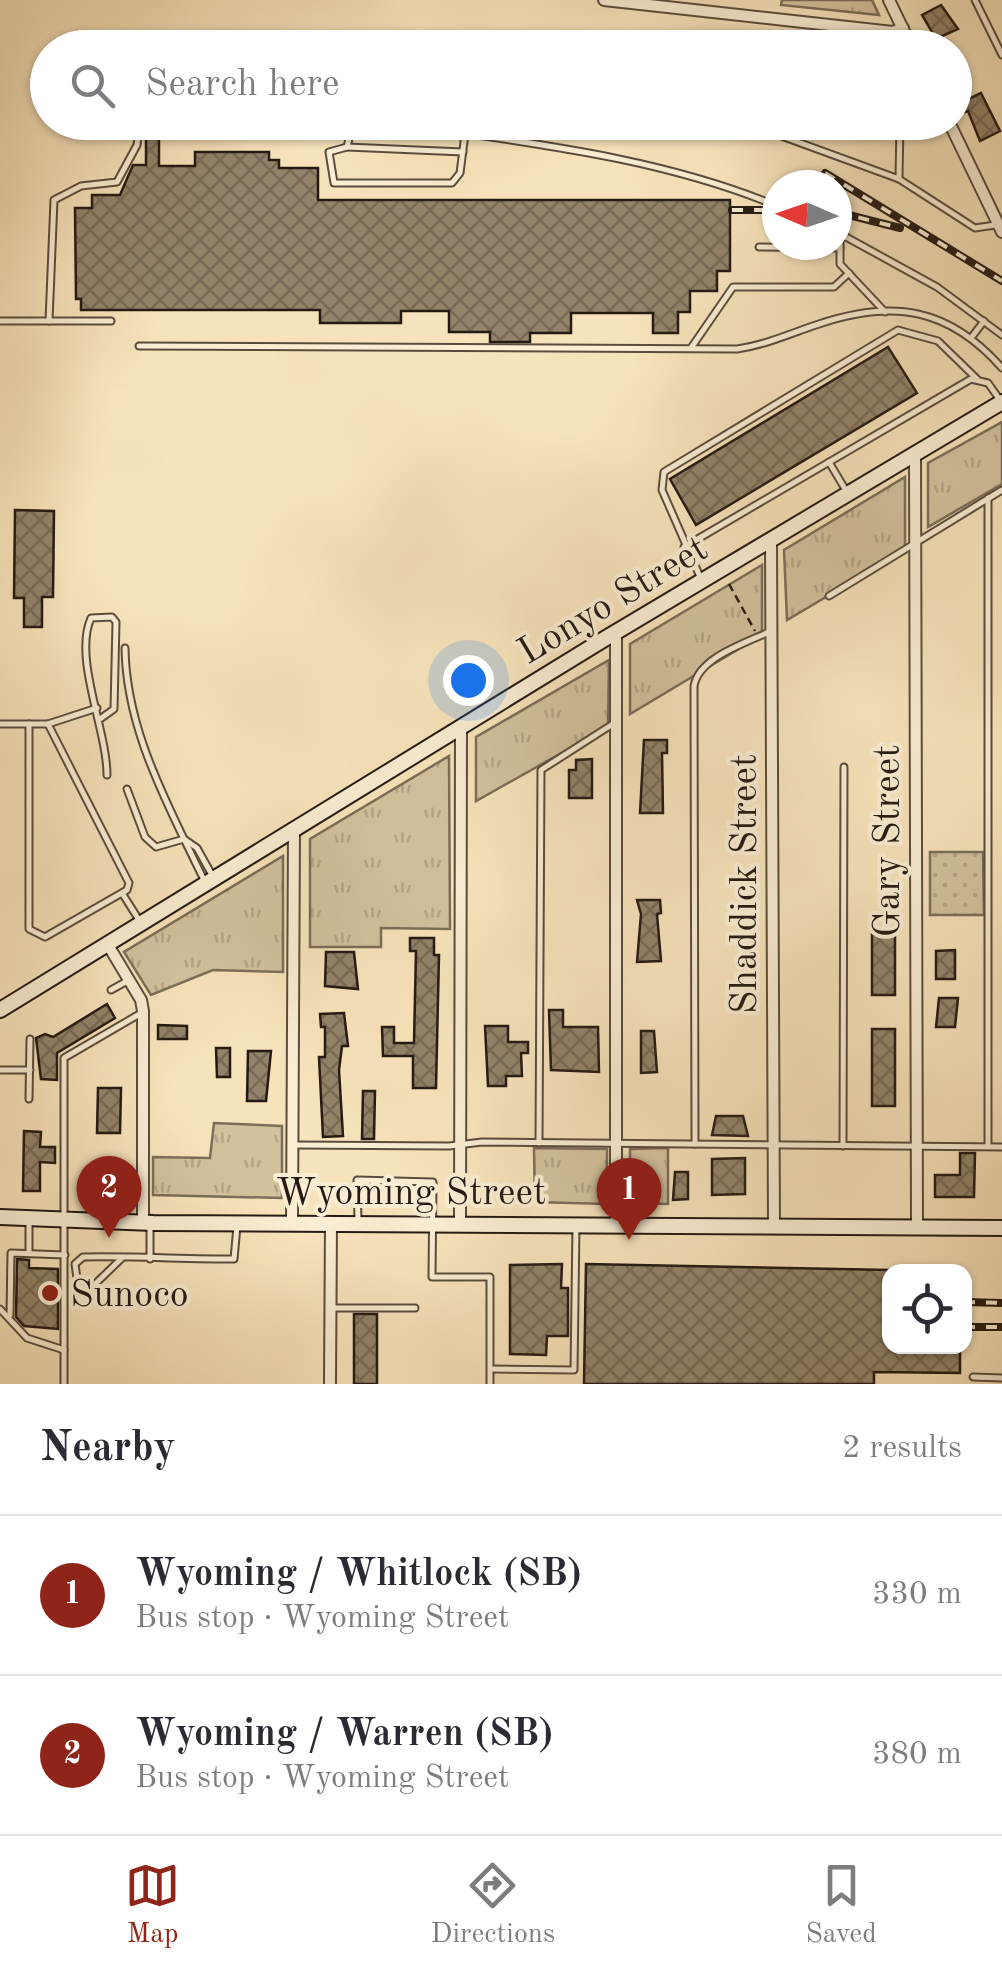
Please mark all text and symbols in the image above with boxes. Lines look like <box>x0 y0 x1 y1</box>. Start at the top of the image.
search box <box>30 30 972 140</box>
icon: search <box>65 58 120 113</box>
text: Search here <box>145 66 340 104</box>
north arrow <box>762 170 852 260</box>
street label: Lonyo Street <box>512 530 715 673</box>
your location <box>443 655 494 706</box>
street label: Gary Street <box>870 744 908 938</box>
street label: Shaddick Street <box>727 754 765 1014</box>
pin: 2 <box>76 1156 142 1238</box>
pin: 1 <box>596 1158 662 1240</box>
street label: Wyoming Street <box>276 1175 546 1213</box>
map controls <box>882 1264 972 1354</box>
button: locate <box>882 1264 972 1354</box>
place label: Sunoco <box>70 1277 189 1315</box>
marker: Sunoco <box>39 1282 61 1304</box>
text: Nearby <box>40 1428 176 1470</box>
text: 2 results <box>842 1433 962 1465</box>
text: Wyoming / Whitlock (SB) <box>135 1556 582 1594</box>
text: 1 <box>63 1579 82 1611</box>
text: 330 m <box>872 1579 962 1611</box>
text: Bus stop · Wyoming Street <box>135 1603 509 1635</box>
text: Wyoming / Warren (SB) <box>135 1716 553 1754</box>
text: 2 <box>63 1739 82 1771</box>
text: 380 m <box>872 1739 962 1771</box>
text: Bus stop · Wyoming Street <box>135 1763 509 1795</box>
tab: Map <box>125 1858 180 1953</box>
tab: Directions <box>431 1858 555 1953</box>
tab: Saved <box>805 1858 877 1953</box>

